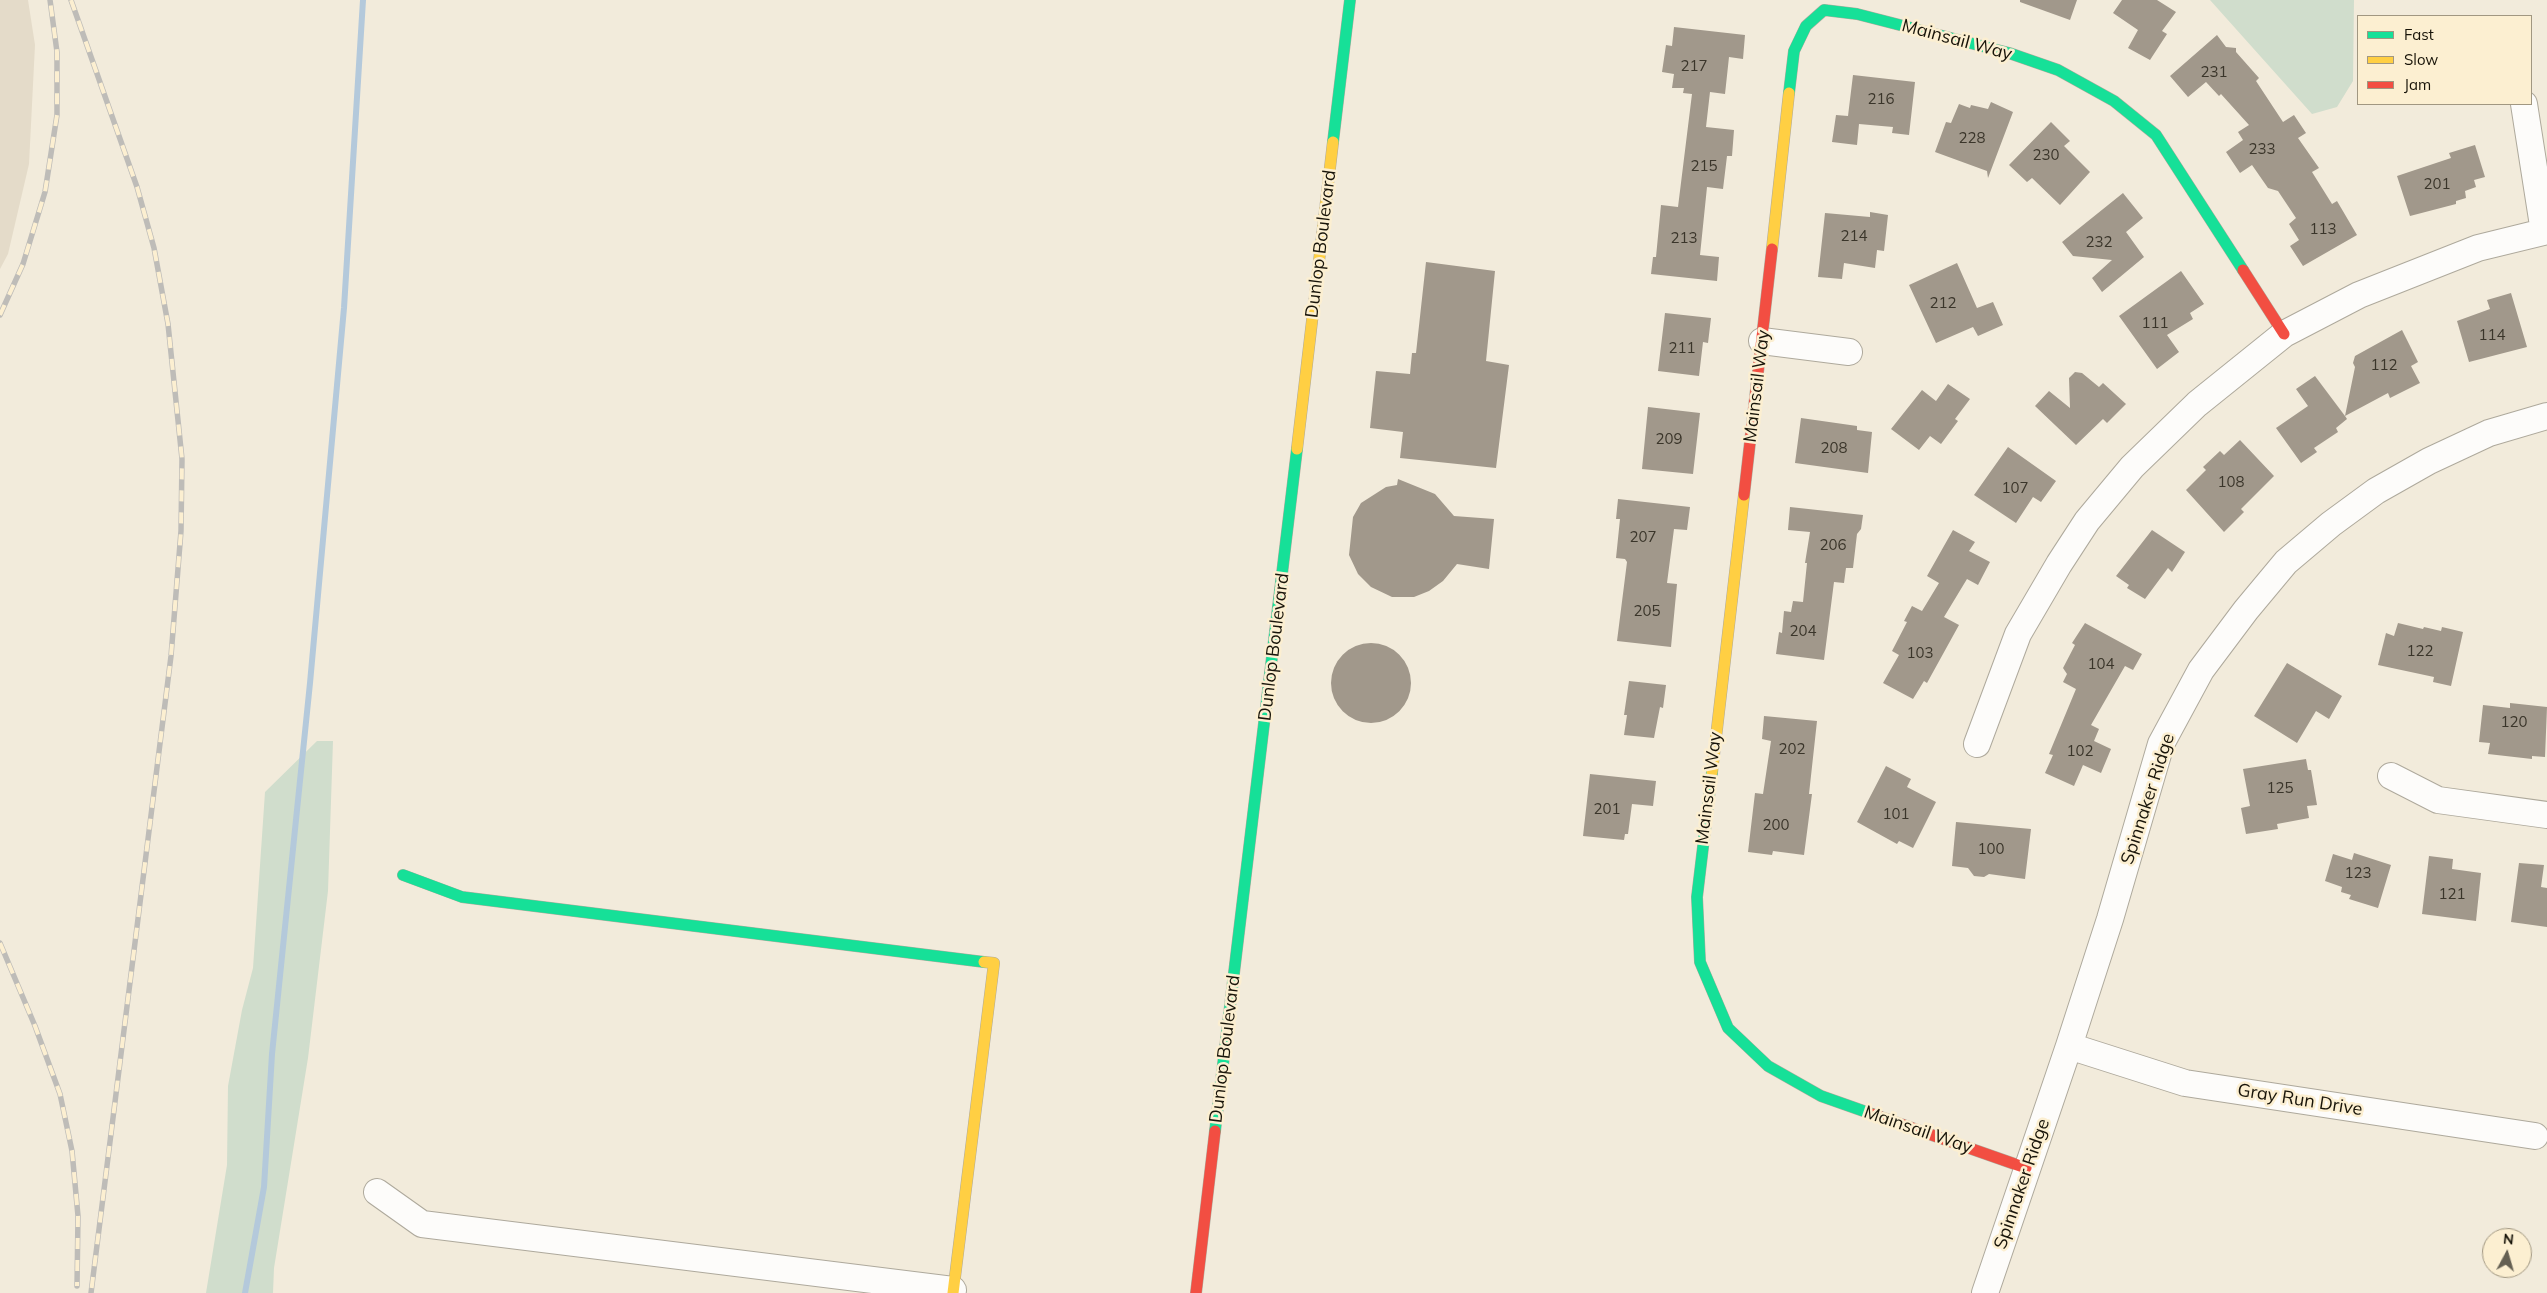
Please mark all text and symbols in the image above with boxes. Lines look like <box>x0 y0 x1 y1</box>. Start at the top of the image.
street label: Mainsail Way <box>1899 15 2015 65</box>
legend <box>2357 15 2532 105</box>
text: Fast <box>2404 25 2434 44</box>
text: Slow <box>2404 50 2438 69</box>
house number: 217 <box>1681 57 1707 75</box>
house number: 231 <box>2201 63 2227 81</box>
text: Jam <box>2404 75 2431 94</box>
house number: 216 <box>1868 90 1894 108</box>
house number: 228 <box>1959 129 1985 147</box>
house number: 233 <box>2249 140 2275 158</box>
house number: 230 <box>2033 146 2059 164</box>
house number: 215 <box>1691 157 1717 175</box>
street label: Dunlop Boulevard <box>1301 169 1341 319</box>
house number: 201 <box>2424 175 2450 193</box>
house number: 113 <box>2310 220 2336 238</box>
house number: 214 <box>1841 227 1867 245</box>
house number: 213 <box>1671 229 1697 247</box>
house number: 232 <box>2086 233 2112 251</box>
house number: 212 <box>1930 294 1956 312</box>
house number: 111 <box>2142 314 2168 332</box>
house number: 114 <box>2479 326 2505 344</box>
street label: Mainsail Way <box>1739 328 1775 444</box>
house number: 211 <box>1669 339 1695 357</box>
house number: 112 <box>2371 356 2397 374</box>
house number: 209 <box>1656 430 1682 448</box>
house number: 208 <box>1821 439 1847 457</box>
house number: 108 <box>2218 473 2244 491</box>
house number: 107 <box>2002 479 2028 497</box>
house number: 207 <box>1630 528 1656 546</box>
house number: 206 <box>1820 536 1846 554</box>
street label: Dunlop Boulevard <box>1254 572 1294 722</box>
house number: 205 <box>1634 602 1660 620</box>
house number: 204 <box>1790 622 1816 640</box>
house number: 122 <box>2407 642 2433 660</box>
house number: 103 <box>1907 644 1933 662</box>
house number: 104 <box>2088 655 2114 673</box>
house number: 120 <box>2501 713 2527 731</box>
street label: Mainsail Way <box>1691 730 1727 846</box>
street label: Spinnaker Ridge <box>2117 731 2179 867</box>
house number: 202 <box>1779 740 1805 758</box>
house number: 102 <box>2067 742 2093 760</box>
house number: 125 <box>2267 779 2293 797</box>
house number: 201 <box>1594 800 1620 818</box>
house number: 101 <box>1883 805 1909 823</box>
house number: 200 <box>1763 816 1789 834</box>
house number: 100 <box>1978 840 2004 858</box>
house number: 123 <box>2345 864 2371 882</box>
house number: 121 <box>2439 885 2465 903</box>
street label: Dunlop Boulevard <box>1205 974 1245 1124</box>
street label: Gray Run Drive <box>2236 1079 2364 1121</box>
street label: Mainsail Way <box>1861 1101 1975 1159</box>
street label: Spinnaker Ridge <box>1990 1116 2054 1252</box>
north arrow <box>2482 1228 2532 1278</box>
text: N <box>2502 1230 2515 1249</box>

